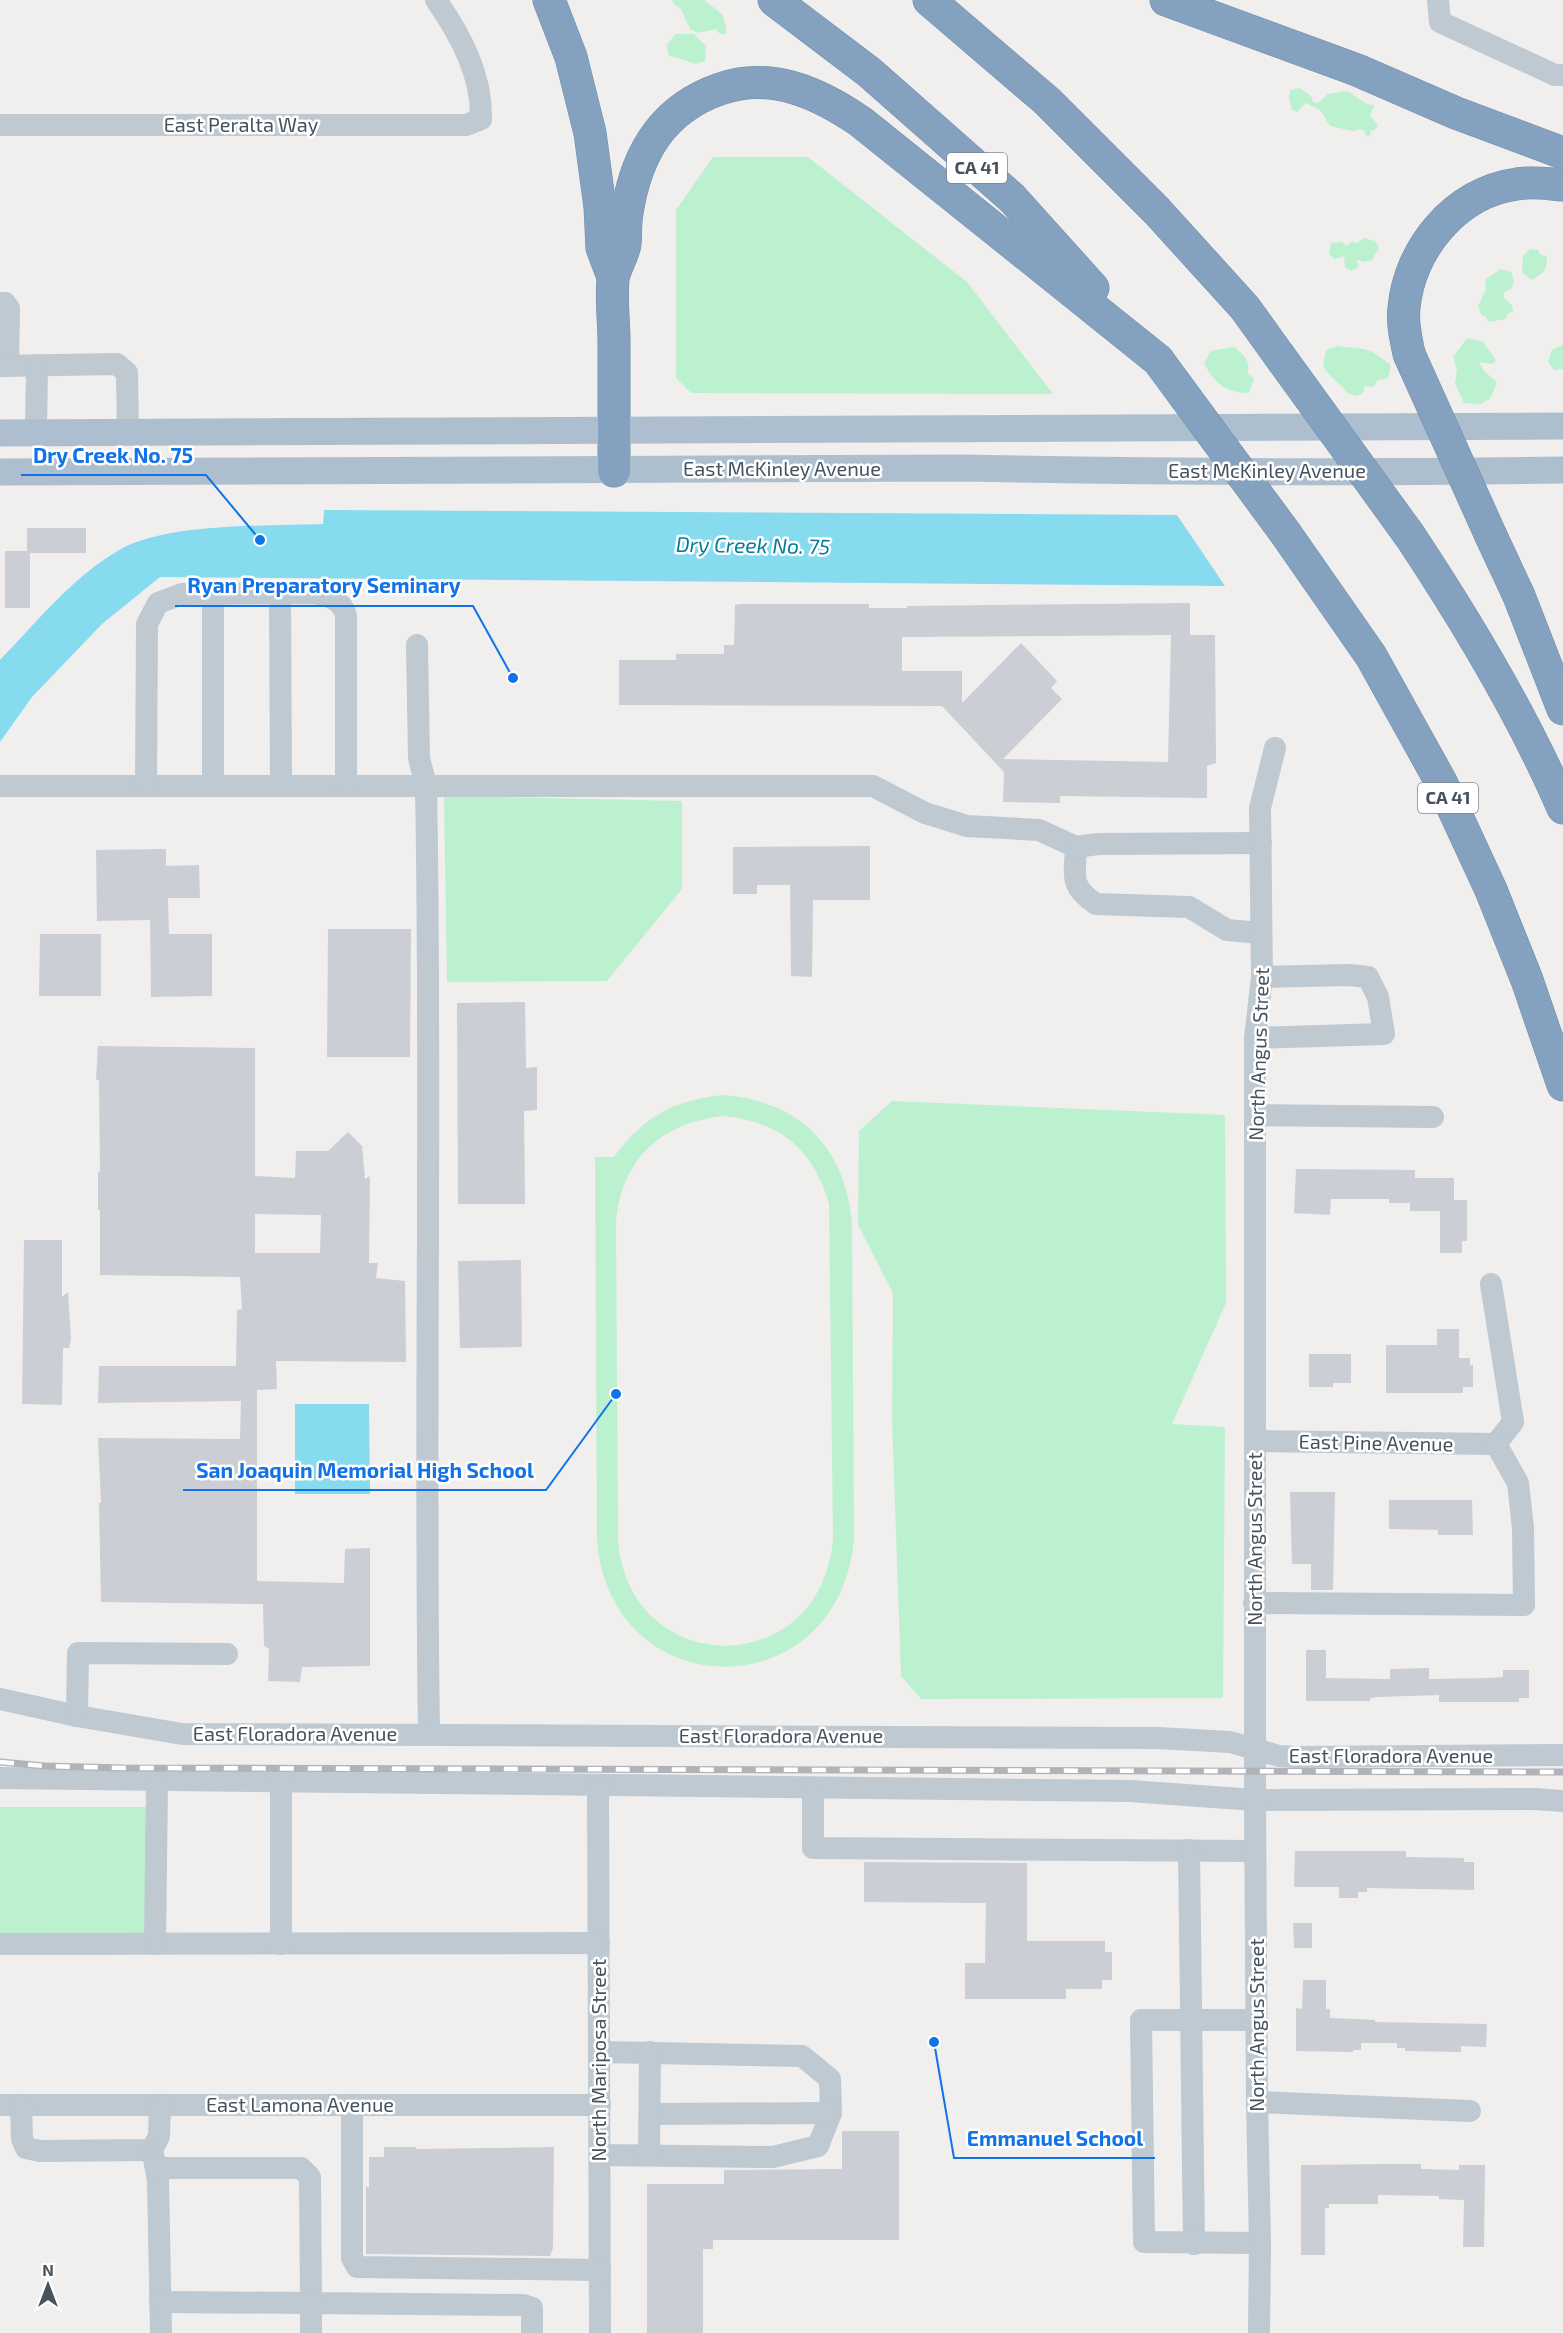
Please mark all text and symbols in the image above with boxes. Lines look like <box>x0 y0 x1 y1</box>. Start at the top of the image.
street label: East Peralta Way <box>164 112 319 136</box>
road number: CA 41 <box>947 153 1007 183</box>
callout: Dry Creek No. 75 <box>21 436 206 475</box>
text: Dry Creek No. 75 <box>33 442 193 468</box>
street label: East McKinley Avenue <box>683 456 881 480</box>
street label: East McKinley Avenue <box>1168 458 1366 482</box>
water label: Dry Creek No. 75 <box>676 531 830 559</box>
callout: Ryan Preparatory Seminary <box>175 567 473 606</box>
text: Ryan Preparatory Seminary <box>187 572 461 598</box>
road number: CA 41 <box>1418 783 1478 813</box>
street label: North Angus Street <box>1243 966 1273 1141</box>
street label: East Pine Avenue <box>1299 1429 1453 1455</box>
callout: San Joaquin Memorial High School <box>183 1451 546 1490</box>
street label: North Angus Street <box>1242 1452 1266 1626</box>
text: San Joaquin Memorial High School <box>196 1457 534 1482</box>
street label: East Floradora Avenue <box>193 1721 397 1745</box>
street label: East Floradora Avenue <box>679 1723 883 1747</box>
street label: East Floradora Avenue <box>1289 1743 1493 1767</box>
street label: North Angus Street <box>1244 1938 1268 2112</box>
street label: North Mariposa Street <box>586 1958 610 2161</box>
street label: East Lamona Avenue <box>206 2092 394 2116</box>
callout: Emmanuel School <box>954 2119 1155 2158</box>
text: Emmanuel School <box>967 2125 1143 2150</box>
north arrow <box>18 2255 78 2315</box>
text: N <box>42 2260 54 2279</box>

